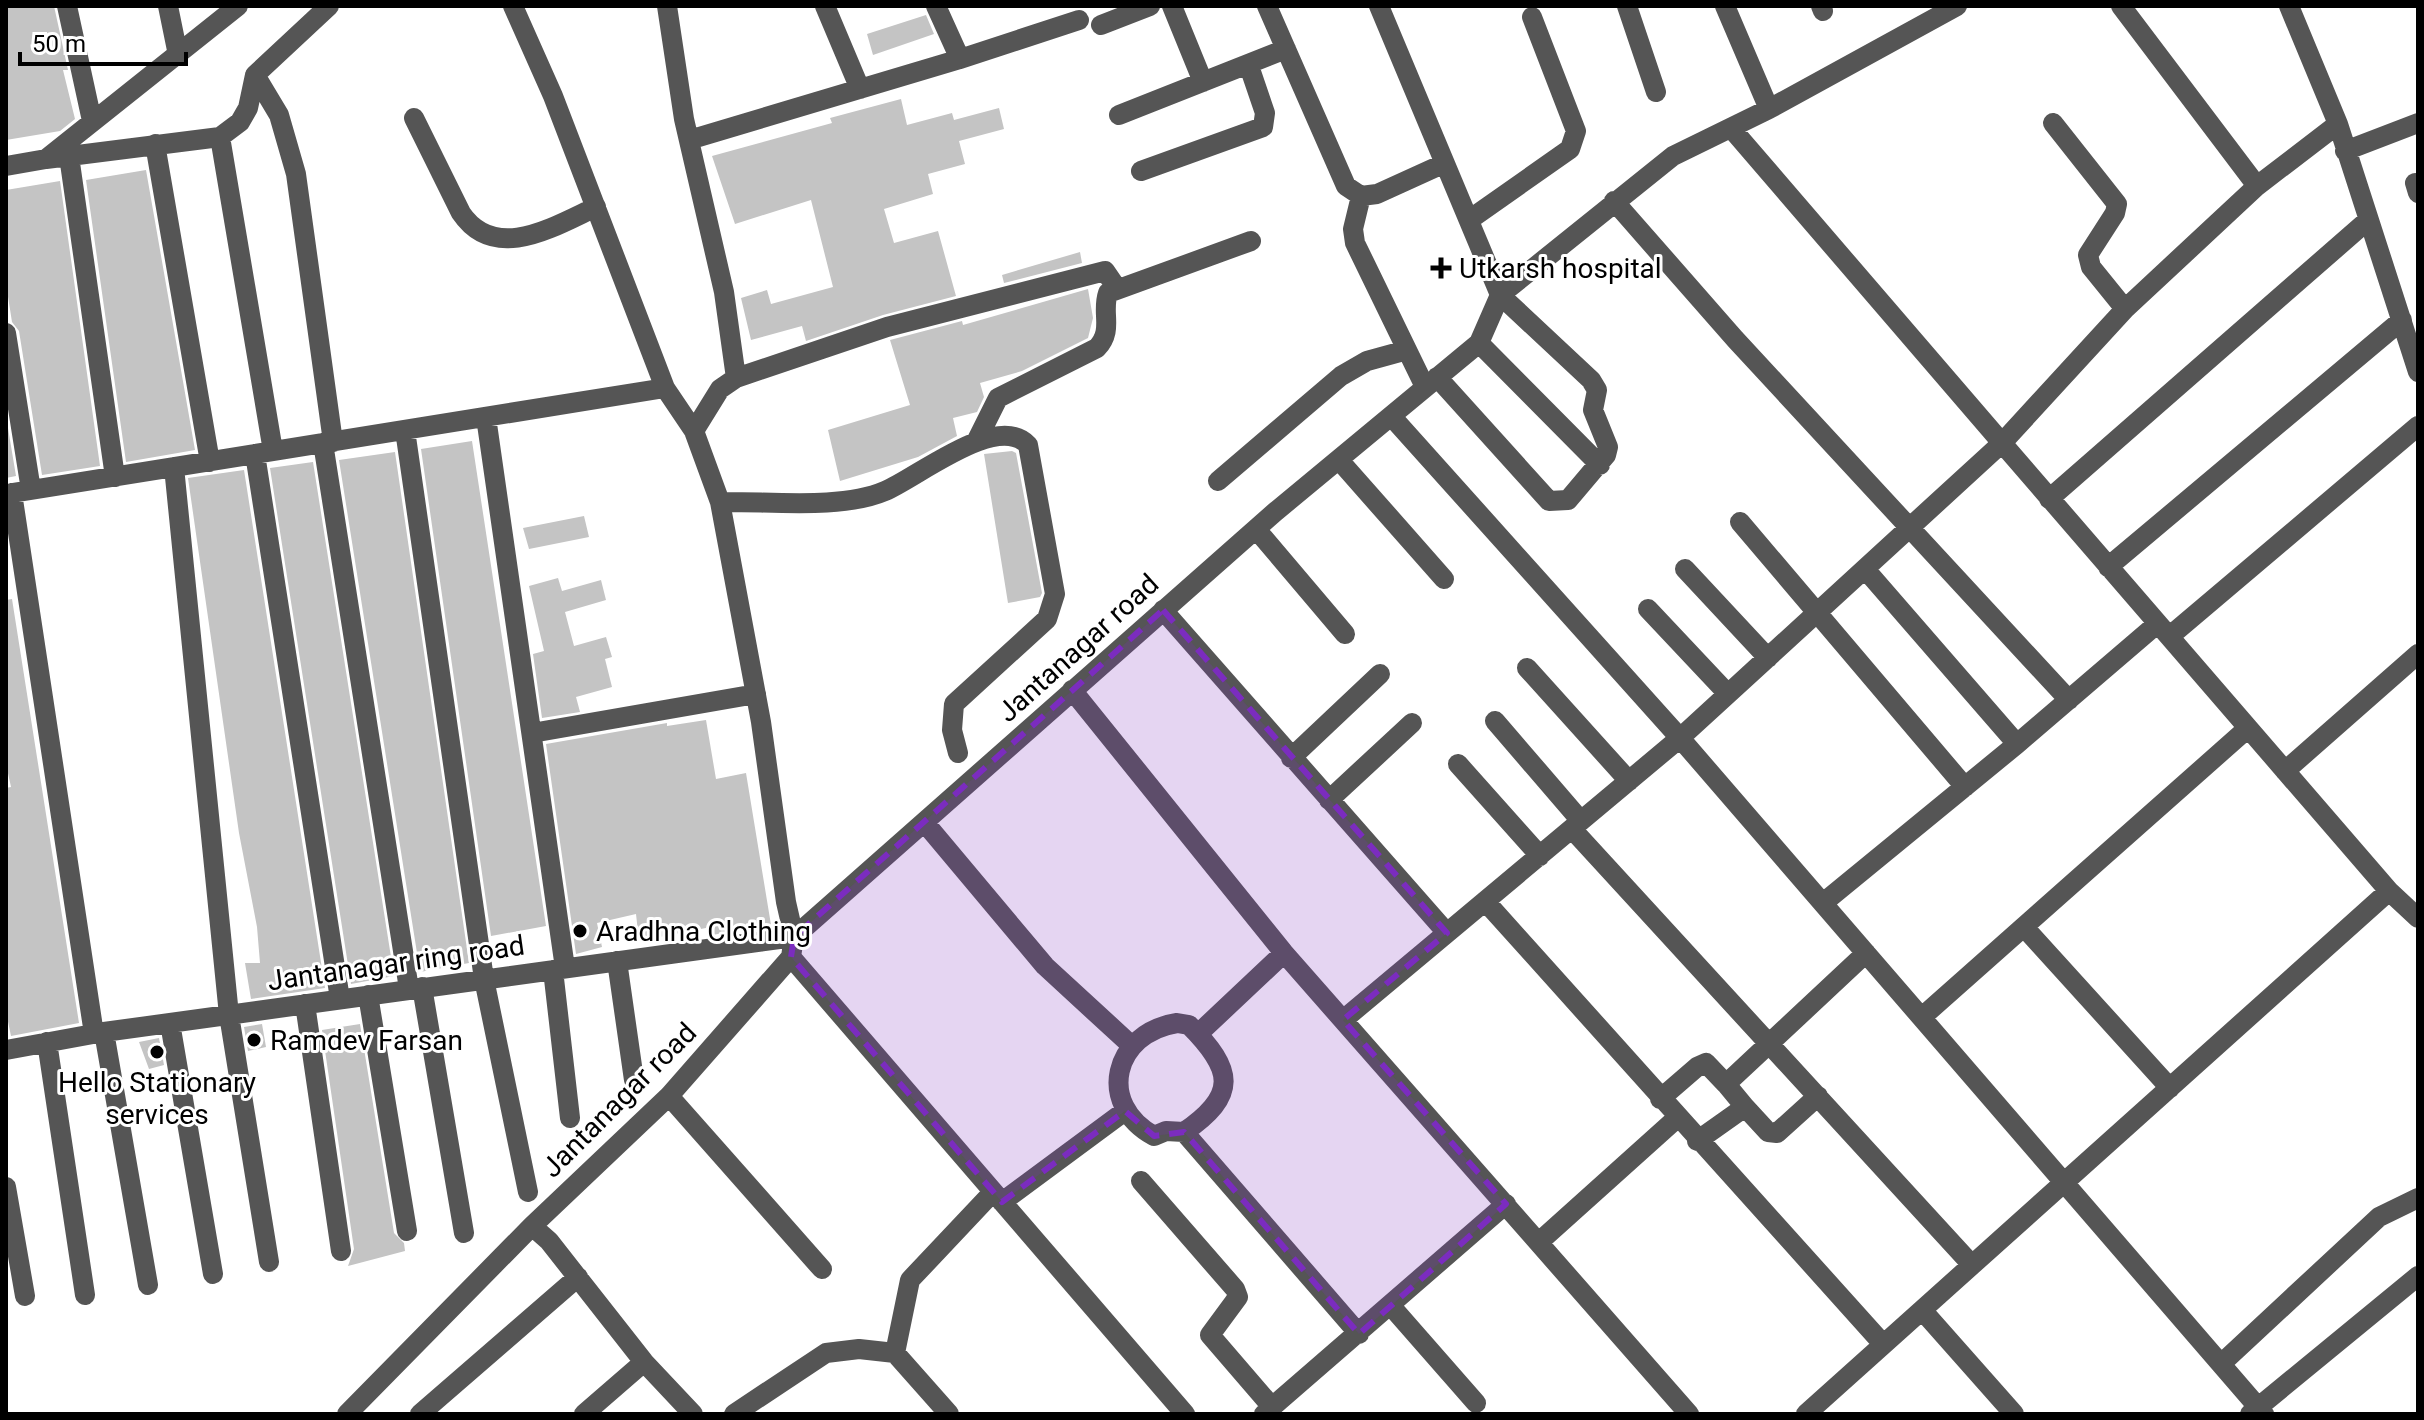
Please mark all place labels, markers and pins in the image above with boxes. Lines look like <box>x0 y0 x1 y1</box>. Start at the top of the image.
place label: Utkarsh hospital <box>1459 252 1662 285</box>
marker: Utkarsh hospital <box>1430 257 1452 279</box>
place label: Aradhna Clothing <box>596 915 811 948</box>
marker: Aradhna Clothing <box>571 922 589 940</box>
place label: Ramdev Farsan <box>270 1024 463 1057</box>
marker: Ramdev Farsan <box>245 1031 263 1049</box>
marker: Hello Stationary services <box>148 1043 166 1061</box>
place label: Hello Stationary services <box>58 1066 256 1131</box>

